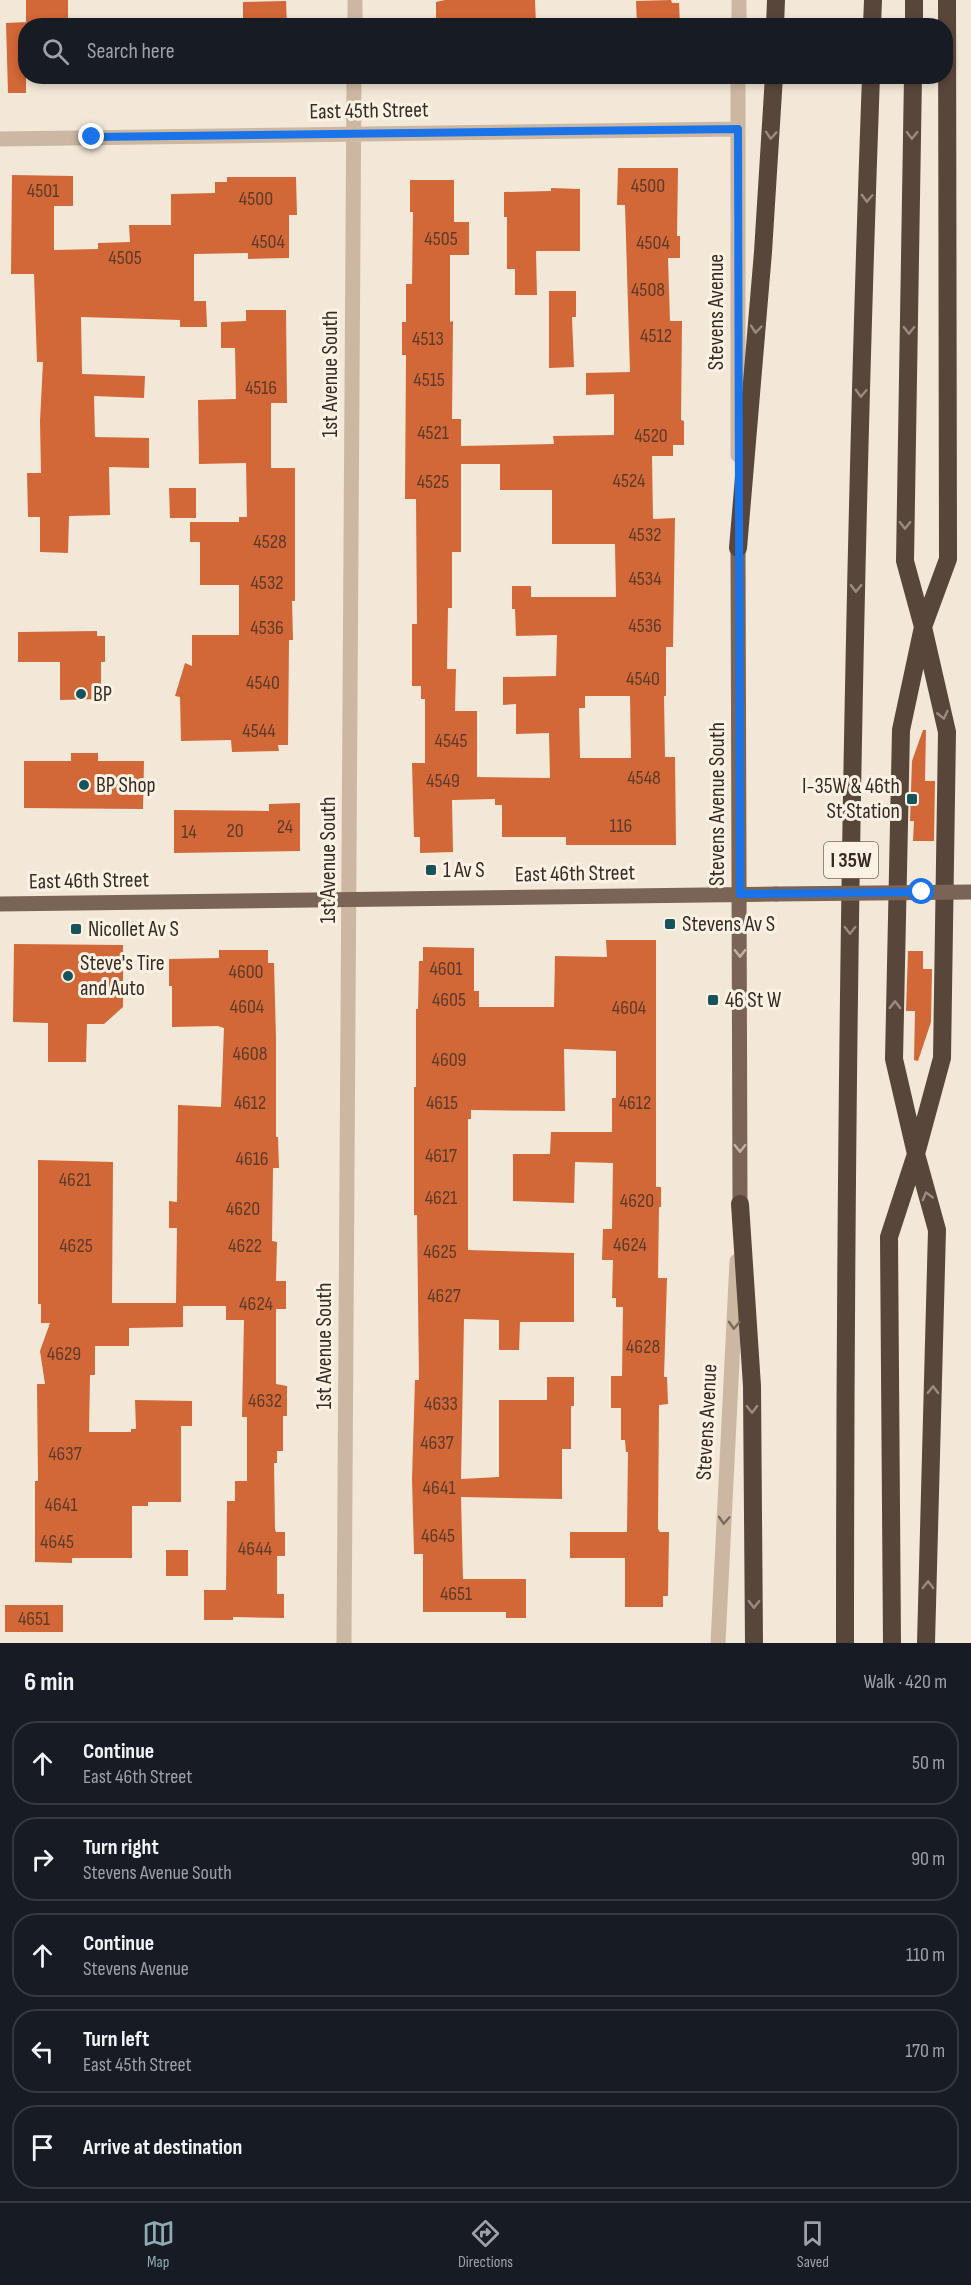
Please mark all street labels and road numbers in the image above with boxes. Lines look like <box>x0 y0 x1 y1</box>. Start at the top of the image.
street label: East 45th Street <box>309 96 429 126</box>
street label: Stevens Avenue <box>703 254 730 370</box>
street label: 1st Avenue South <box>317 311 344 437</box>
street label: Stevens Avenue South <box>704 722 731 886</box>
street label: 1st Avenue South <box>315 797 342 923</box>
road number: I 35W <box>824 842 878 878</box>
street label: East 46th Street <box>515 859 636 889</box>
street label: East 46th Street <box>29 866 150 896</box>
street label: 1st Avenue South <box>311 1283 338 1409</box>
street label: Stevens Avenue <box>690 1363 724 1481</box>

